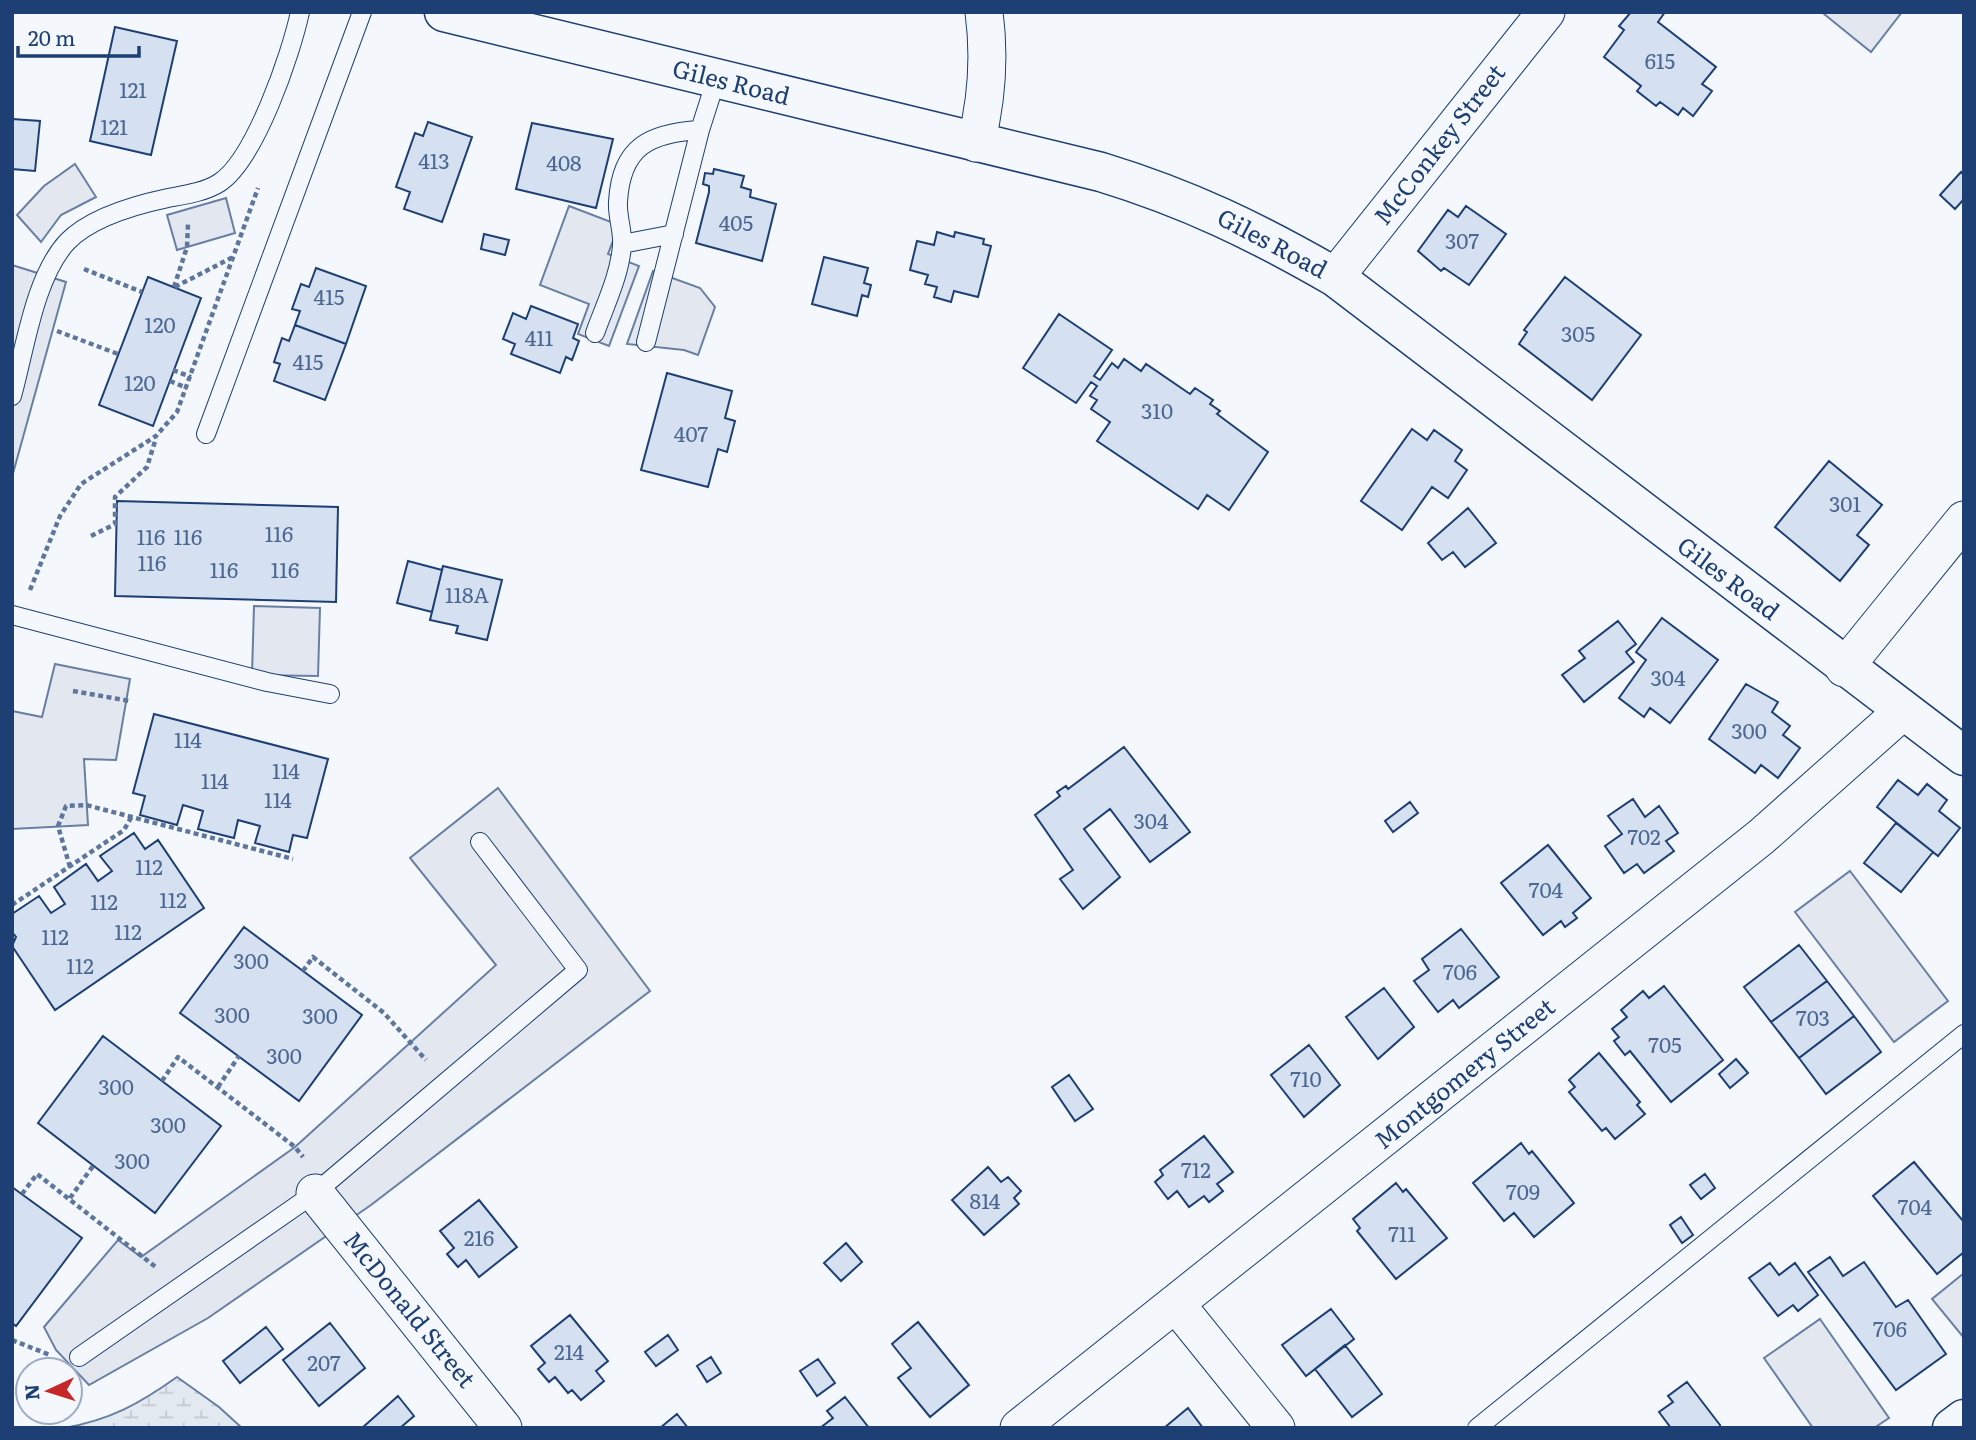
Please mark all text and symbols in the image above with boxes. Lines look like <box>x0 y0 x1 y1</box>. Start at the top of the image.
scale bar <box>18 14 138 58</box>
text: 20 m <box>28 21 75 52</box>
house number: 615 <box>1645 44 1675 75</box>
street label: Giles Road <box>669 49 794 112</box>
street label: McConkey Street <box>1364 55 1512 231</box>
house number: 121 <box>119 73 147 104</box>
house number: 121 <box>100 110 128 141</box>
house number: 413 <box>418 144 450 175</box>
house number: 408 <box>546 146 582 177</box>
street label: Giles Road <box>1212 198 1335 286</box>
house number: 405 <box>719 206 753 237</box>
house number: 307 <box>1445 224 1479 255</box>
house number: 415 <box>314 280 344 311</box>
house number: 120 <box>144 308 176 339</box>
house number: 305 <box>1561 317 1595 348</box>
house number: 411 <box>525 321 554 352</box>
house number: 415 <box>293 345 323 376</box>
house number: 120 <box>124 366 156 397</box>
house number: 310 <box>1141 394 1173 425</box>
house number: 407 <box>674 417 709 448</box>
house number: 301 <box>1829 487 1861 518</box>
house number: 116 <box>265 517 293 548</box>
house number: 116 <box>137 520 165 551</box>
house number: 116 <box>174 520 202 551</box>
street label: Giles Road <box>1671 527 1788 627</box>
house number: 116 <box>138 546 166 577</box>
house number: 116 <box>210 553 238 584</box>
house number: 116 <box>271 553 299 584</box>
house number: 118A <box>445 578 490 609</box>
house number: 304 <box>1650 661 1686 692</box>
house number: 300 <box>1731 714 1767 745</box>
house number: 114 <box>174 723 202 754</box>
house number: 114 <box>272 754 300 785</box>
house number: 114 <box>201 764 229 795</box>
house number: 114 <box>264 783 292 814</box>
house number: 304 <box>1133 804 1169 835</box>
house number: 702 <box>1627 820 1661 851</box>
house number: 112 <box>135 850 163 881</box>
house number: 704 <box>1529 873 1564 904</box>
house number: 112 <box>159 883 187 914</box>
house number: 112 <box>90 885 118 916</box>
house number: 112 <box>114 915 142 946</box>
house number: 112 <box>41 920 69 951</box>
house number: 300 <box>233 944 269 975</box>
house number: 112 <box>66 949 94 980</box>
house number: 706 <box>1443 955 1477 986</box>
street label: Montgomery Street <box>1366 988 1561 1156</box>
house number: 300 <box>214 998 250 1029</box>
house number: 300 <box>302 999 338 1030</box>
house number: 703 <box>1796 1001 1830 1032</box>
house number: 705 <box>1648 1028 1682 1059</box>
house number: 300 <box>266 1039 302 1070</box>
house number: 710 <box>1290 1062 1322 1093</box>
house number: 300 <box>98 1070 134 1101</box>
house number: 300 <box>150 1108 186 1139</box>
house number: 300 <box>114 1144 150 1175</box>
house number: 712 <box>1181 1153 1211 1184</box>
house number: 709 <box>1506 1175 1540 1206</box>
house number: 814 <box>970 1184 1001 1215</box>
house number: 704 <box>1898 1190 1933 1221</box>
house number: 711 <box>1388 1217 1416 1248</box>
house number: 216 <box>464 1221 494 1252</box>
street label: McDonald Street <box>337 1223 485 1394</box>
house number: 706 <box>1873 1312 1907 1343</box>
house number: 214 <box>554 1335 584 1366</box>
house number: 207 <box>307 1346 341 1377</box>
north arrow <box>14 1356 84 1426</box>
text: N <box>17 1383 46 1401</box>

